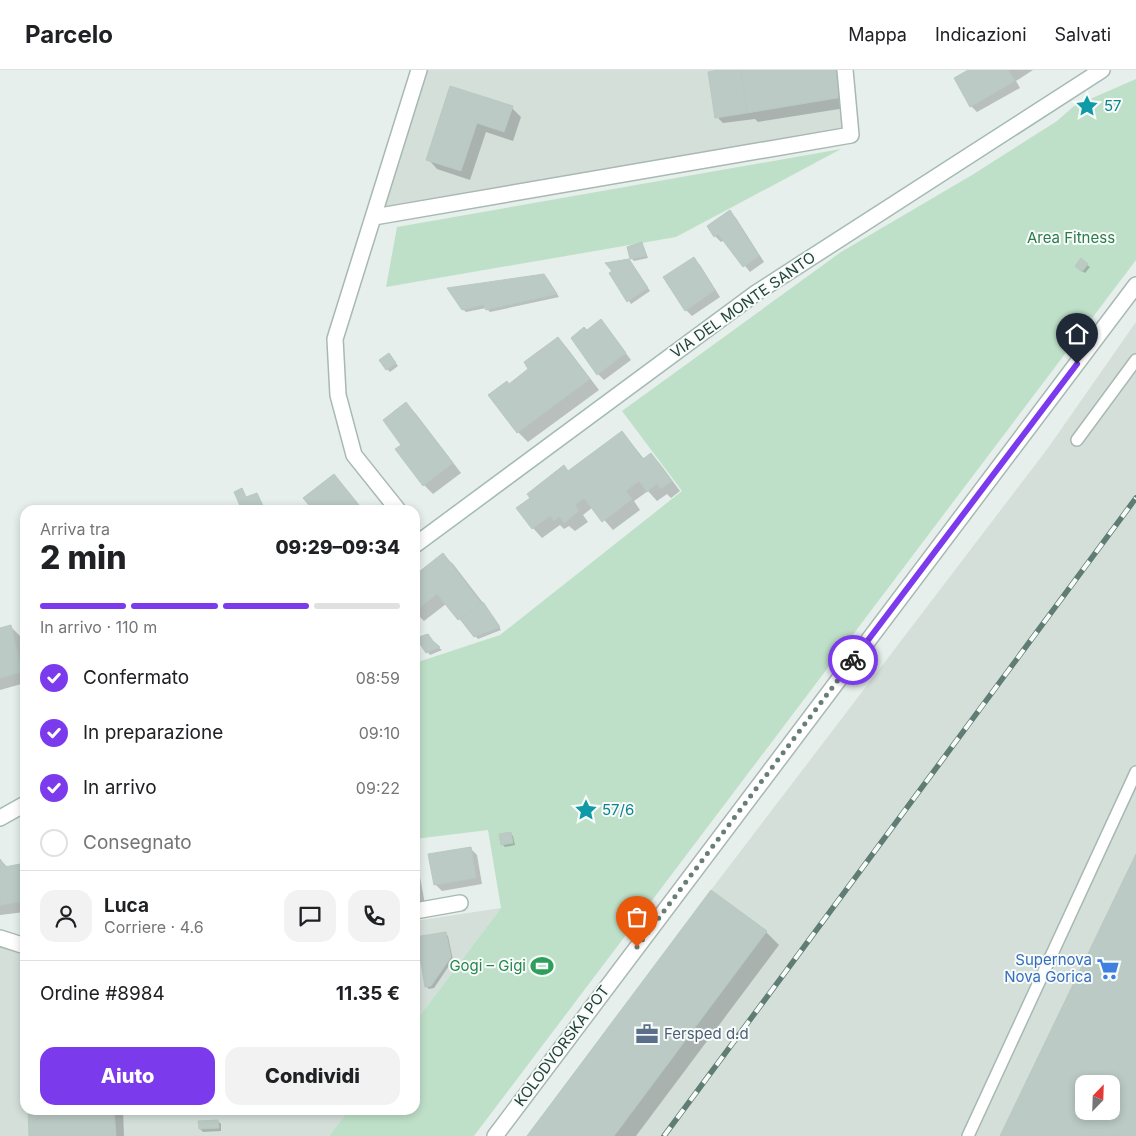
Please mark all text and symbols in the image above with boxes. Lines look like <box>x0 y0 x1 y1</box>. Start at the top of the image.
text: Parcelo <box>25 20 113 49</box>
text: Mappa <box>848 24 907 45</box>
text: Indicazioni <box>935 24 1027 45</box>
text: Salvati <box>1055 24 1111 45</box>
place icon: 57 <box>1074 93 1100 119</box>
place label: 57 <box>1104 96 1122 115</box>
park label: Area Fitness <box>1027 228 1115 247</box>
street label: VIA DEL MONTE SANTO <box>667 247 819 362</box>
pin <box>1056 313 1098 364</box>
icon: home <box>1063 320 1091 348</box>
text: Arriva tra <box>40 519 110 539</box>
text: 09:29–09:34 <box>275 536 400 559</box>
text: 2 min <box>40 538 126 577</box>
text: In arrivo · 110 m <box>40 617 157 637</box>
courier <box>828 635 878 685</box>
icon: bike <box>839 646 867 674</box>
icon: check <box>40 664 68 692</box>
text: Confermato <box>83 666 189 689</box>
text: 08:59 <box>356 668 400 688</box>
icon: check <box>40 719 68 747</box>
text: In preparazione <box>83 721 223 744</box>
text: 09:10 <box>359 723 400 743</box>
icon: check <box>40 774 68 802</box>
text: In arrivo <box>83 776 157 799</box>
text: 09:22 <box>356 778 400 798</box>
place icon: 57/6 <box>573 797 599 823</box>
place label: 57/6 <box>602 800 634 819</box>
text: Consegnato <box>83 831 192 854</box>
button: person <box>40 890 92 942</box>
button: chat <box>284 890 336 942</box>
button: phone <box>348 890 400 942</box>
text: Luca <box>104 894 149 917</box>
pin <box>616 896 658 947</box>
icon: bag <box>623 903 651 931</box>
text: Corriere · 4.6 <box>104 917 204 937</box>
place label: Supernova Nova Gorica <box>1004 950 1092 986</box>
sports icon: Gogi – Gigi <box>529 953 555 979</box>
place label: Gogi – Gigi <box>449 956 526 975</box>
supermarket icon: Supernova Nova Gorica <box>1095 956 1121 982</box>
text: Ordine #8984 <box>40 982 165 1005</box>
text: 11.35 € <box>336 982 400 1005</box>
street label: KOLODVORSKA POT <box>510 982 613 1110</box>
office icon: Fersped d.d <box>634 1021 660 1047</box>
place label: Fersped d.d <box>664 1024 749 1043</box>
button: Aiuto <box>40 1047 215 1105</box>
button: Condividi <box>225 1047 400 1105</box>
north arrow <box>1075 1075 1120 1120</box>
map controls <box>1075 1075 1120 1120</box>

